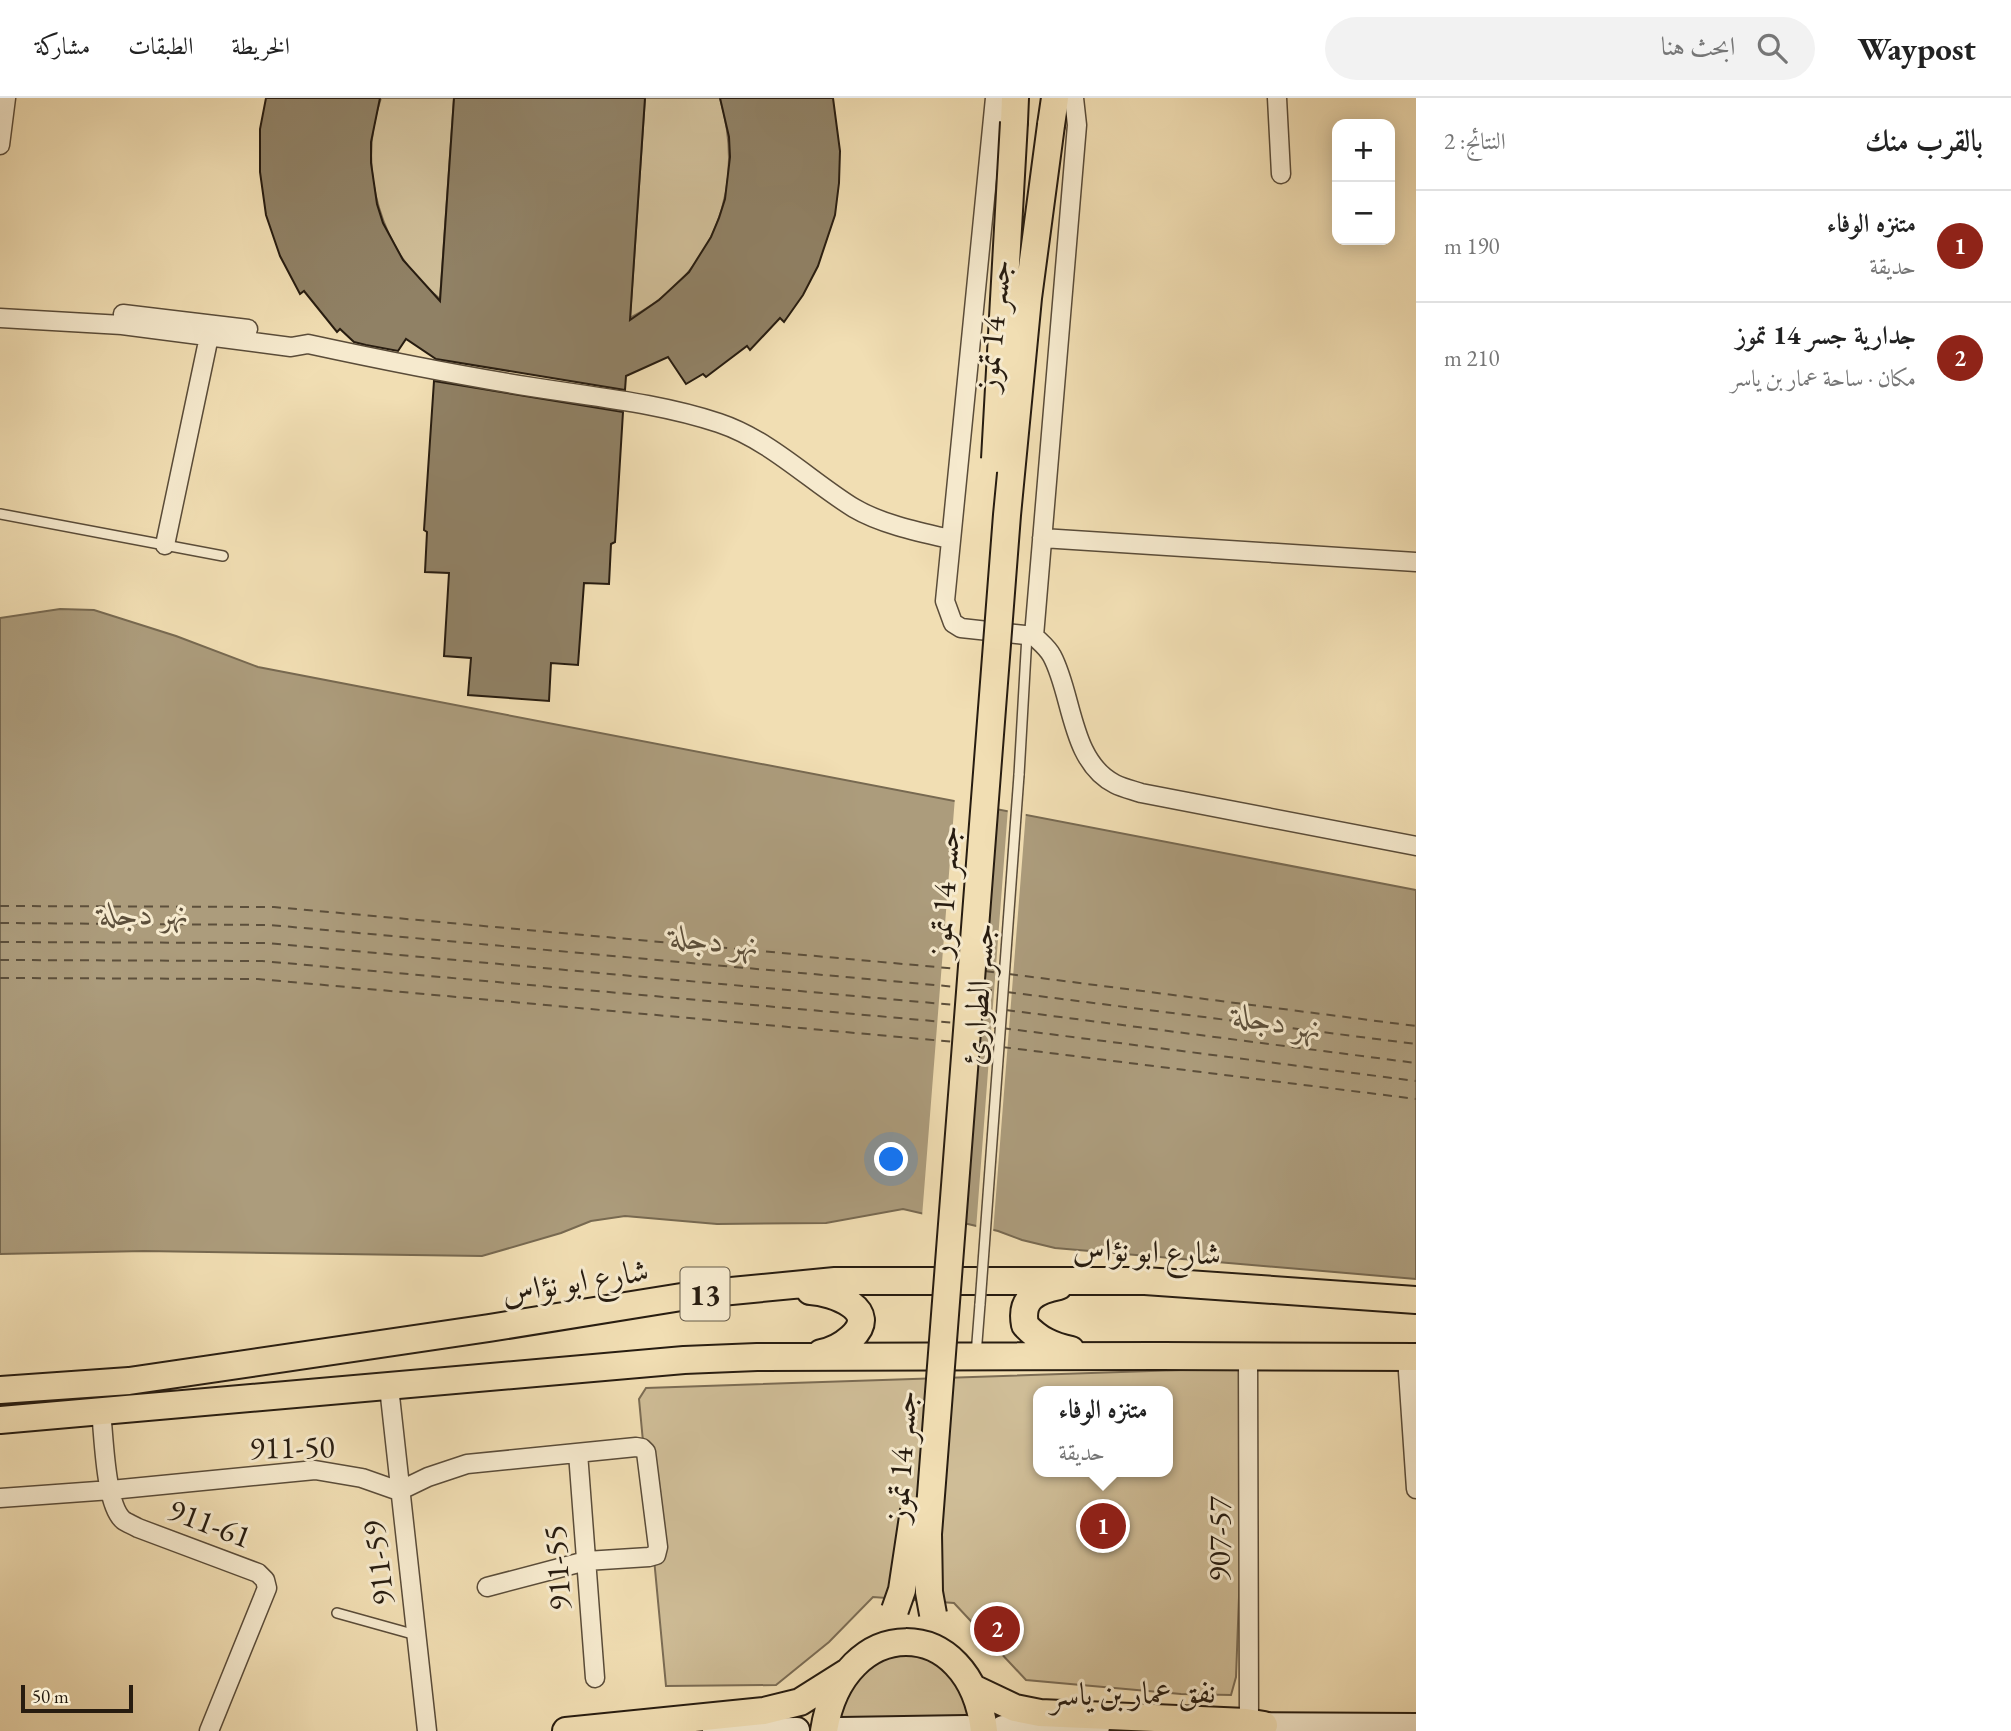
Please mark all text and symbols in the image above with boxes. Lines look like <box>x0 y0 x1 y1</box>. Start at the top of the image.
search box <box>1325 17 1815 80</box>
text: Waypost <box>1857 27 1976 70</box>
text: ابحث هنا <box>1661 29 1735 63</box>
icon: search <box>1753 29 1791 67</box>
text: مشاركة <box>35 30 90 61</box>
text: الطبقات <box>128 30 194 61</box>
text: الخريطة <box>232 30 290 61</box>
map controls <box>1332 119 1395 245</box>
button: + <box>1332 119 1395 182</box>
text: بالقرب منك <box>1865 121 1983 160</box>
text: النتائج: 2 <box>1444 126 1506 156</box>
button: − <box>1332 182 1395 245</box>
text: متنزه الوفاء <box>1827 206 1916 240</box>
text: 190 m <box>1444 231 1500 261</box>
text: 1 <box>1954 231 1966 261</box>
text: حديقة <box>1869 251 1916 281</box>
street label: جسر 14 تموز <box>965 257 1021 396</box>
text: جدارية جسر 14 تموز <box>1736 318 1916 352</box>
text: 210 m <box>1444 343 1500 373</box>
text: 2 <box>1954 343 1966 373</box>
text: مكان · ساحة عمار بن ياسر <box>1731 363 1916 393</box>
street label: جسر 14 تموز <box>918 824 970 961</box>
water label: نهر دجلة <box>95 891 189 935</box>
water label: نهر دجلة <box>664 914 762 966</box>
street label: جسر الطوارئ <box>952 921 1004 1067</box>
water label: نهر دجلة <box>1226 992 1326 1049</box>
your location <box>874 1142 908 1176</box>
street label: شارع ابو نؤاس <box>1072 1227 1222 1281</box>
street label: شارع ابو نؤاس <box>499 1249 652 1319</box>
road number: 13 <box>680 1268 730 1320</box>
popup <box>1033 1386 1173 1477</box>
street label: جسر 14 تموز <box>875 1389 927 1526</box>
text: متنزه الوفاء <box>1058 1392 1148 1426</box>
street label: 911-50 <box>249 1425 335 1469</box>
text: حديقة <box>1058 1437 1105 1467</box>
street label: 911-61 <box>163 1488 257 1558</box>
street label: 907-57 <box>1198 1496 1240 1582</box>
pin: 1 <box>1080 1500 1126 1552</box>
street label: 911-59 <box>352 1518 404 1608</box>
street label: 911-55 <box>533 1524 581 1612</box>
pin: 2 <box>974 1603 1020 1655</box>
street label: نفق عمار بن ياسر <box>1047 1671 1216 1715</box>
scale bar <box>21 1682 133 1714</box>
text: 50 m <box>32 1684 69 1709</box>

